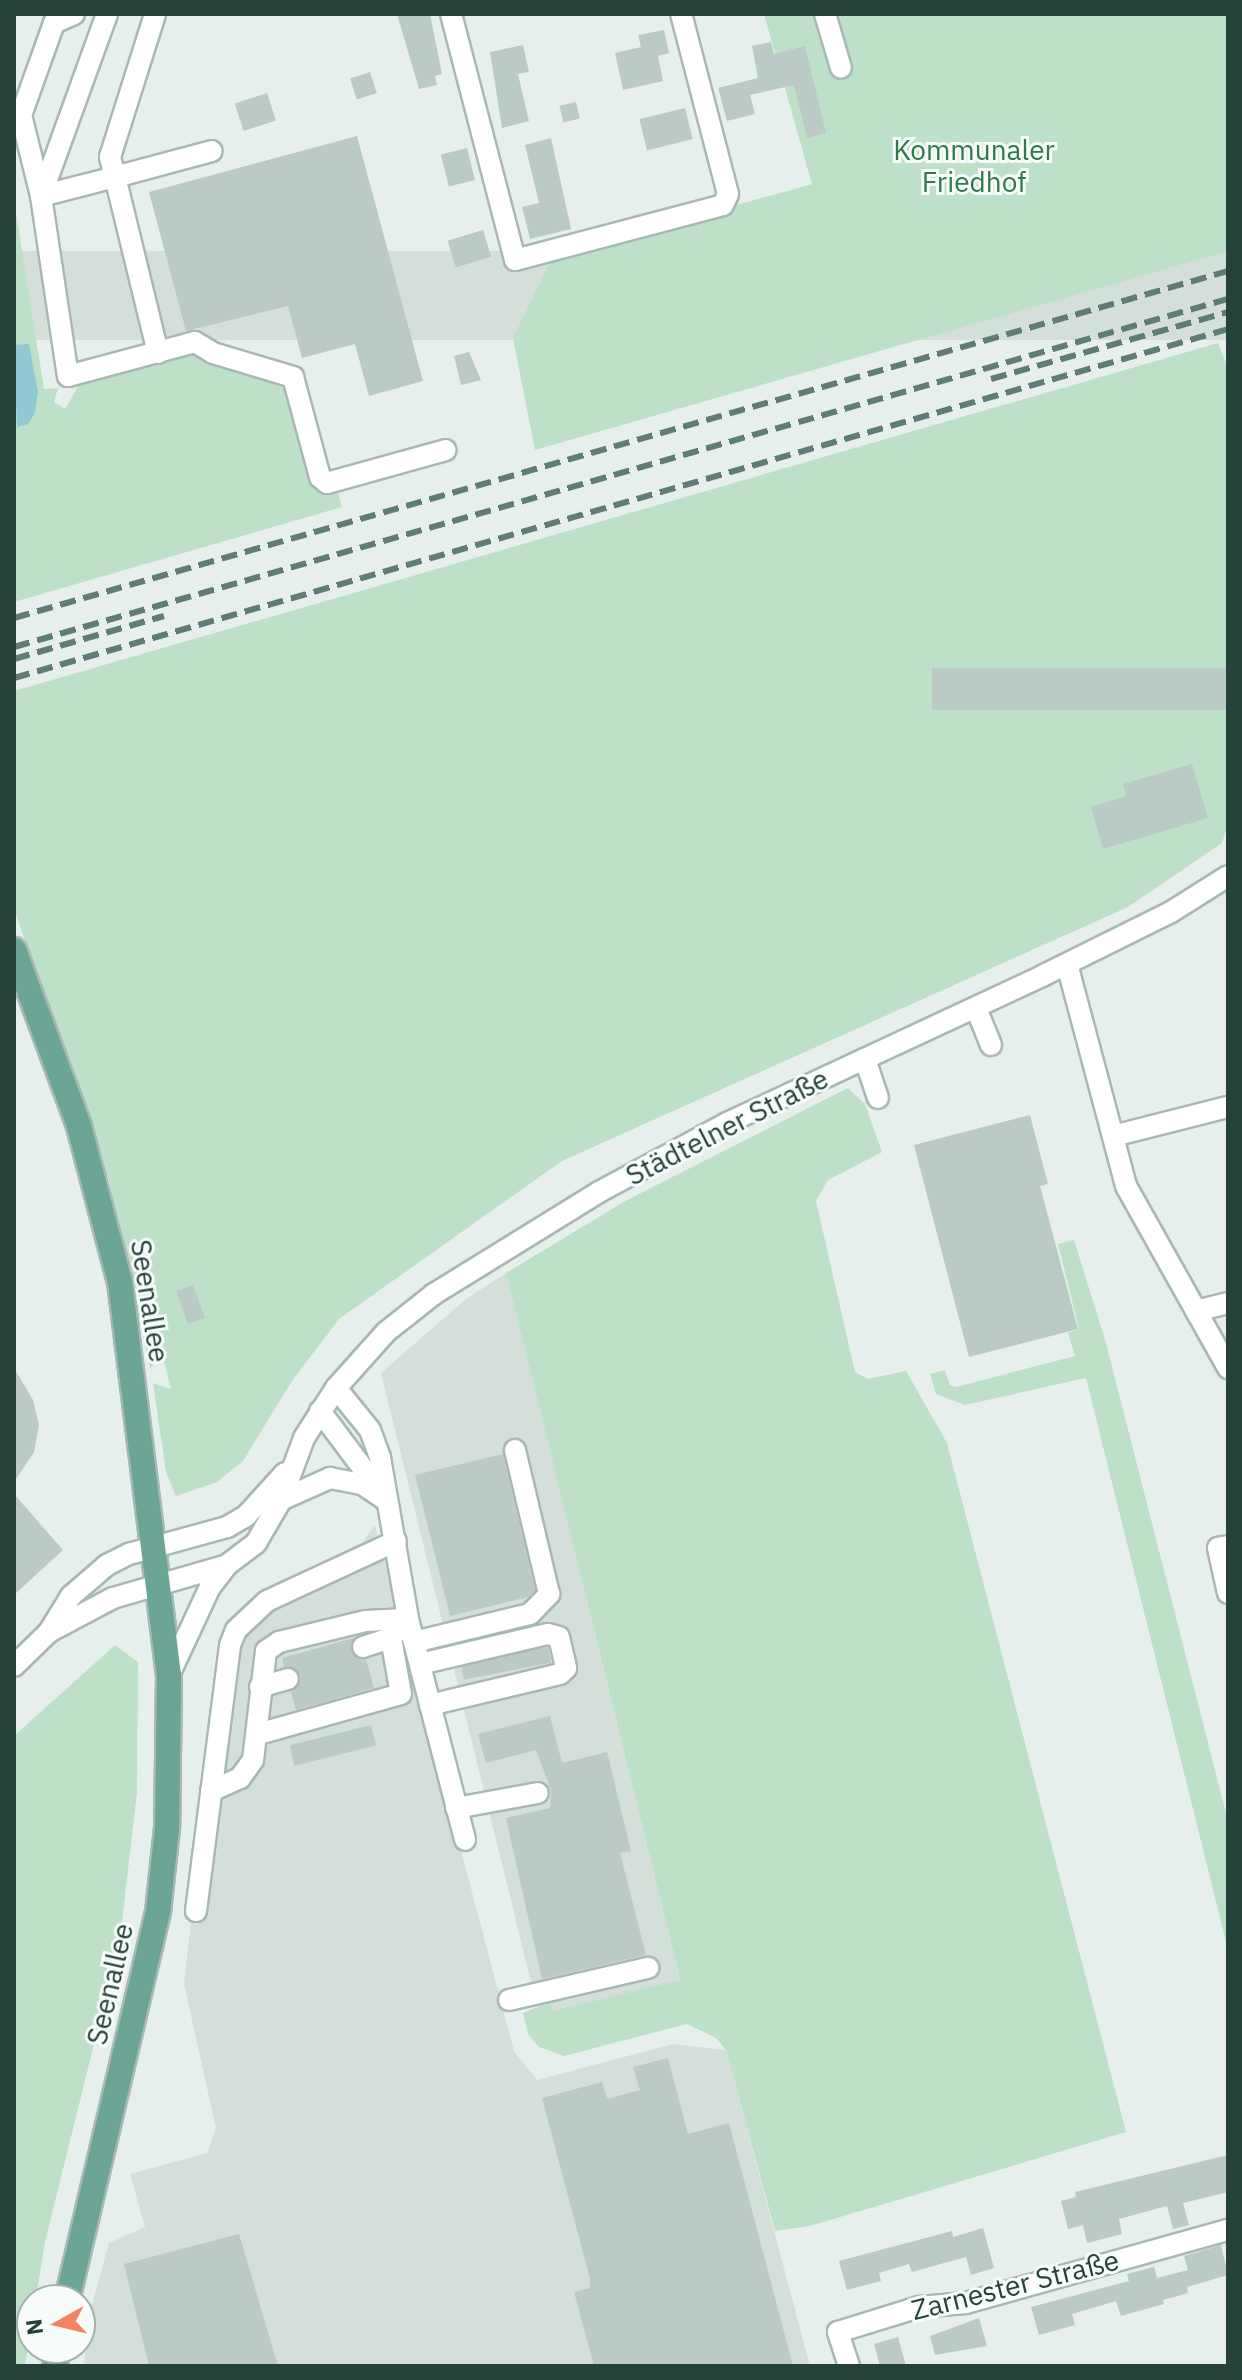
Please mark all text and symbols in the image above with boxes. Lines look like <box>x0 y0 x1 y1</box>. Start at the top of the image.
park label: Kommunaler Friedhof <box>893 133 1055 199</box>
street label: Städtelner Straße <box>620 1061 834 1193</box>
street label: Seenallee <box>124 1237 176 1365</box>
street label: Seenallee <box>80 1920 140 2048</box>
street label: Zarnester Straße <box>908 2243 1122 2327</box>
north arrow <box>16 2284 96 2364</box>
text: N <box>18 2317 49 2337</box>

